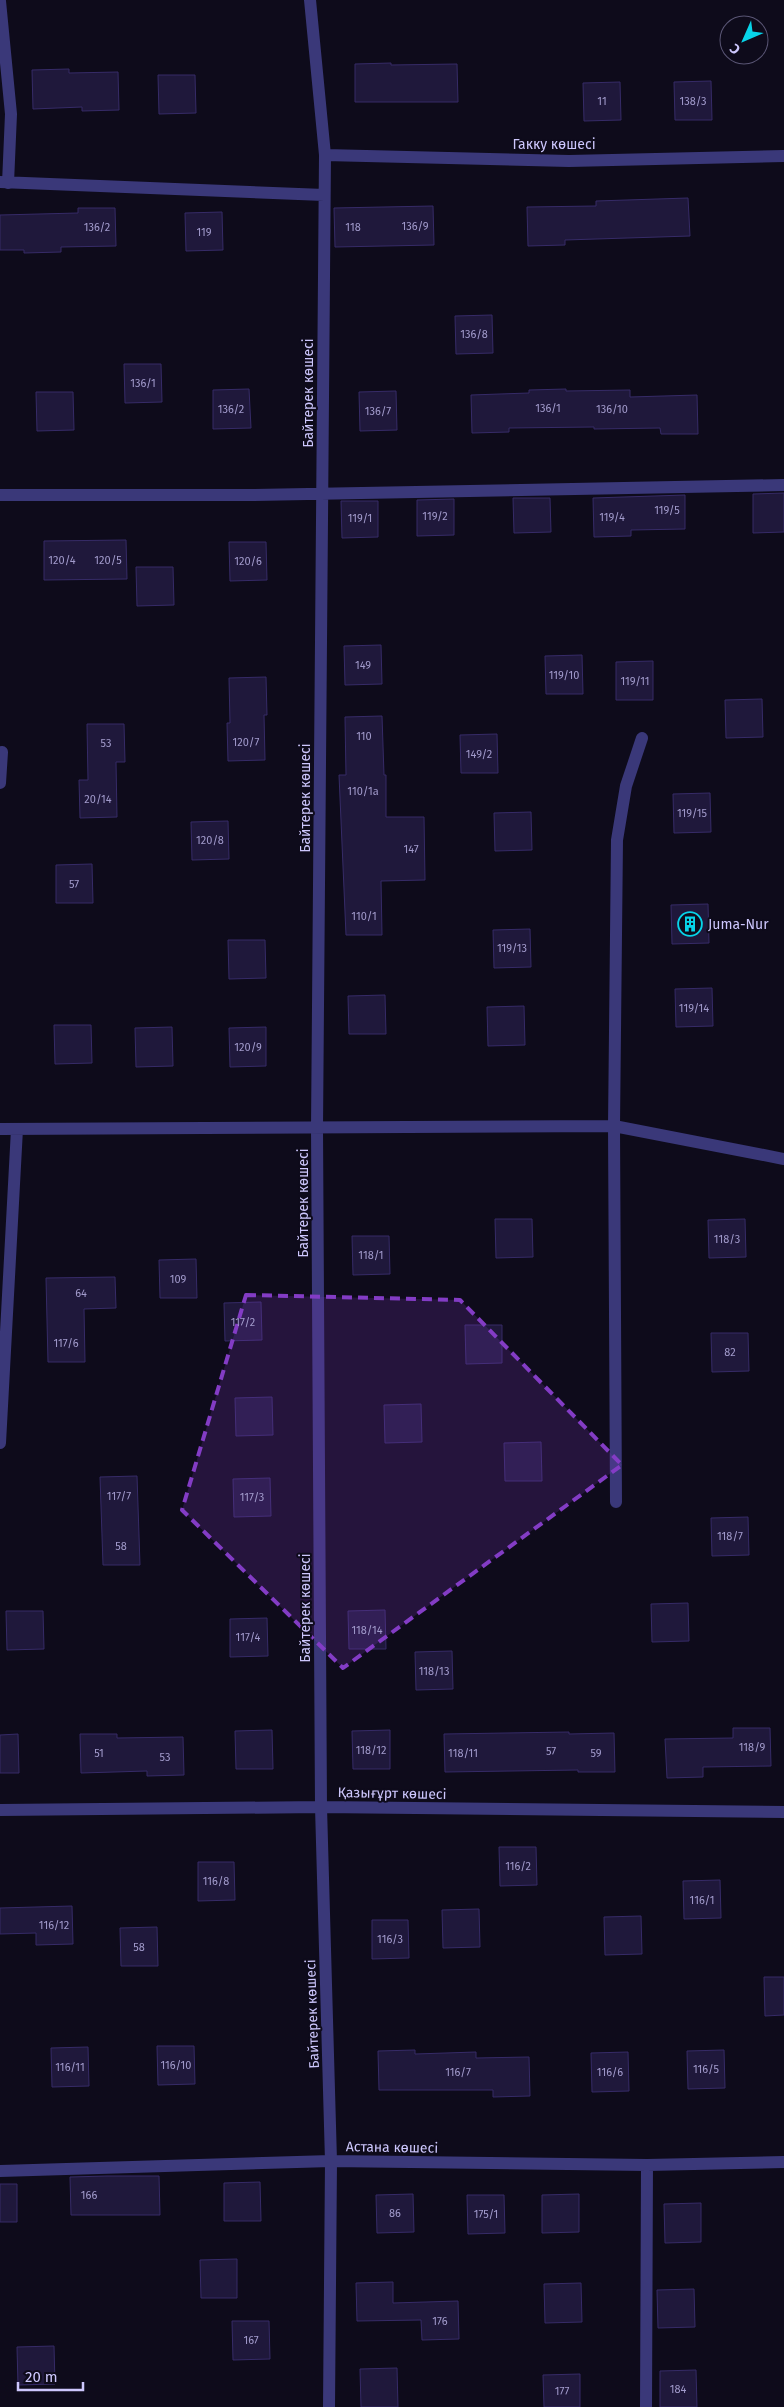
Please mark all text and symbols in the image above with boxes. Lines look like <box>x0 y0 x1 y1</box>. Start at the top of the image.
north arrow <box>719 15 769 65</box>
text: С <box>726 40 744 58</box>
house number: 11 <box>597 95 607 108</box>
house number: 138/3 <box>679 95 707 108</box>
street label: Гакку көшесі <box>512 136 596 153</box>
house number: 136/9 <box>402 220 429 233</box>
house number: 136/2 <box>84 221 110 234</box>
house number: 118 <box>345 221 361 234</box>
house number: 119 <box>196 226 212 239</box>
house number: 136/8 <box>460 328 488 341</box>
street label: Байтерек көшесі <box>300 338 317 448</box>
house number: 136/1 <box>130 377 156 390</box>
house number: 136/1 <box>535 402 561 415</box>
house number: 136/2 <box>218 403 244 416</box>
house number: 136/10 <box>596 403 628 416</box>
house number: 136/7 <box>365 405 391 418</box>
house number: 119/5 <box>654 504 680 517</box>
house number: 119/2 <box>422 510 448 523</box>
house number: 119/4 <box>599 511 625 524</box>
house number: 119/1 <box>348 512 372 525</box>
house number: 120/4 <box>48 554 76 567</box>
house number: 120/5 <box>94 554 122 567</box>
house number: 120/6 <box>234 555 262 568</box>
house number: 149 <box>355 659 371 672</box>
house number: 119/10 <box>549 669 579 682</box>
house number: 119/11 <box>620 675 650 688</box>
house number: 110 <box>356 730 372 743</box>
house number: 120/7 <box>233 736 260 749</box>
house number: 53 <box>101 737 111 750</box>
street label: Байтерек көшесі <box>297 743 314 853</box>
house number: 149/2 <box>466 748 492 761</box>
house number: 110/1а <box>347 785 379 798</box>
house number: 20/14 <box>84 793 112 806</box>
house number: 119/15 <box>677 807 708 820</box>
house number: 120/8 <box>196 834 224 847</box>
house number: 147 <box>403 843 419 856</box>
house number: 57 <box>69 878 79 891</box>
house number: 110/1 <box>351 910 377 923</box>
building icon: Juma-Nur <box>677 911 703 937</box>
place label: Juma-Nur <box>708 916 769 933</box>
house number: 119/13 <box>497 942 527 955</box>
house number: 119/14 <box>679 1002 709 1015</box>
house number: 120/9 <box>234 1041 262 1054</box>
street label: Байтерек көшесі <box>295 1148 312 1258</box>
house number: 118/3 <box>714 1233 740 1246</box>
house number: 118/1 <box>358 1249 384 1262</box>
house number: 109 <box>170 1273 187 1286</box>
house number: 64 <box>75 1287 87 1300</box>
house number: 117/2 <box>231 1316 255 1329</box>
house number: 117/6 <box>53 1337 79 1350</box>
house number: 82 <box>724 1346 736 1359</box>
house number: 117/7 <box>107 1490 131 1503</box>
house number: 117/3 <box>240 1491 264 1504</box>
house number: 118/7 <box>717 1530 743 1543</box>
house number: 58 <box>115 1540 127 1553</box>
street label: Байтерек көшесі <box>297 1553 314 1663</box>
house number: 118/14 <box>351 1624 383 1637</box>
house number: 117/4 <box>236 1631 261 1644</box>
house number: 118/13 <box>419 1665 449 1678</box>
house number: 118/9 <box>739 1741 765 1754</box>
house number: 118/12 <box>356 1744 386 1757</box>
house number: 57 <box>546 1745 556 1758</box>
house number: 51 <box>94 1747 104 1760</box>
house number: 118/11 <box>448 1747 478 1760</box>
house number: 59 <box>590 1747 602 1760</box>
house number: 53 <box>160 1751 170 1764</box>
street label: Қазығұрт көшесі <box>337 1784 447 1803</box>
house number: 116/2 <box>505 1860 531 1873</box>
house number: 116/8 <box>203 1875 229 1888</box>
house number: 116/1 <box>690 1894 714 1907</box>
house number: 116/12 <box>39 1919 69 1932</box>
house number: 116/3 <box>377 1933 403 1946</box>
house number: 58 <box>133 1941 145 1954</box>
street label: Байтерек көшесі <box>302 1959 323 2069</box>
house number: 116/10 <box>161 2059 191 2072</box>
house number: 116/11 <box>55 2061 85 2074</box>
house number: 116/5 <box>693 2063 719 2076</box>
house number: 116/7 <box>445 2066 471 2079</box>
house number: 116/6 <box>597 2066 623 2079</box>
street label: Астана көшесі <box>346 2138 438 2157</box>
house number: 166 <box>81 2189 97 2202</box>
house number: 86 <box>389 2207 401 2220</box>
house number: 175/1 <box>474 2208 498 2221</box>
house number: 176 <box>432 2315 448 2328</box>
house number: 167 <box>243 2334 259 2347</box>
scale bar <box>18 2360 82 2392</box>
text: 20 m <box>25 2368 58 2386</box>
house number: 184 <box>670 2383 686 2396</box>
house number: 177 <box>555 2385 569 2398</box>

